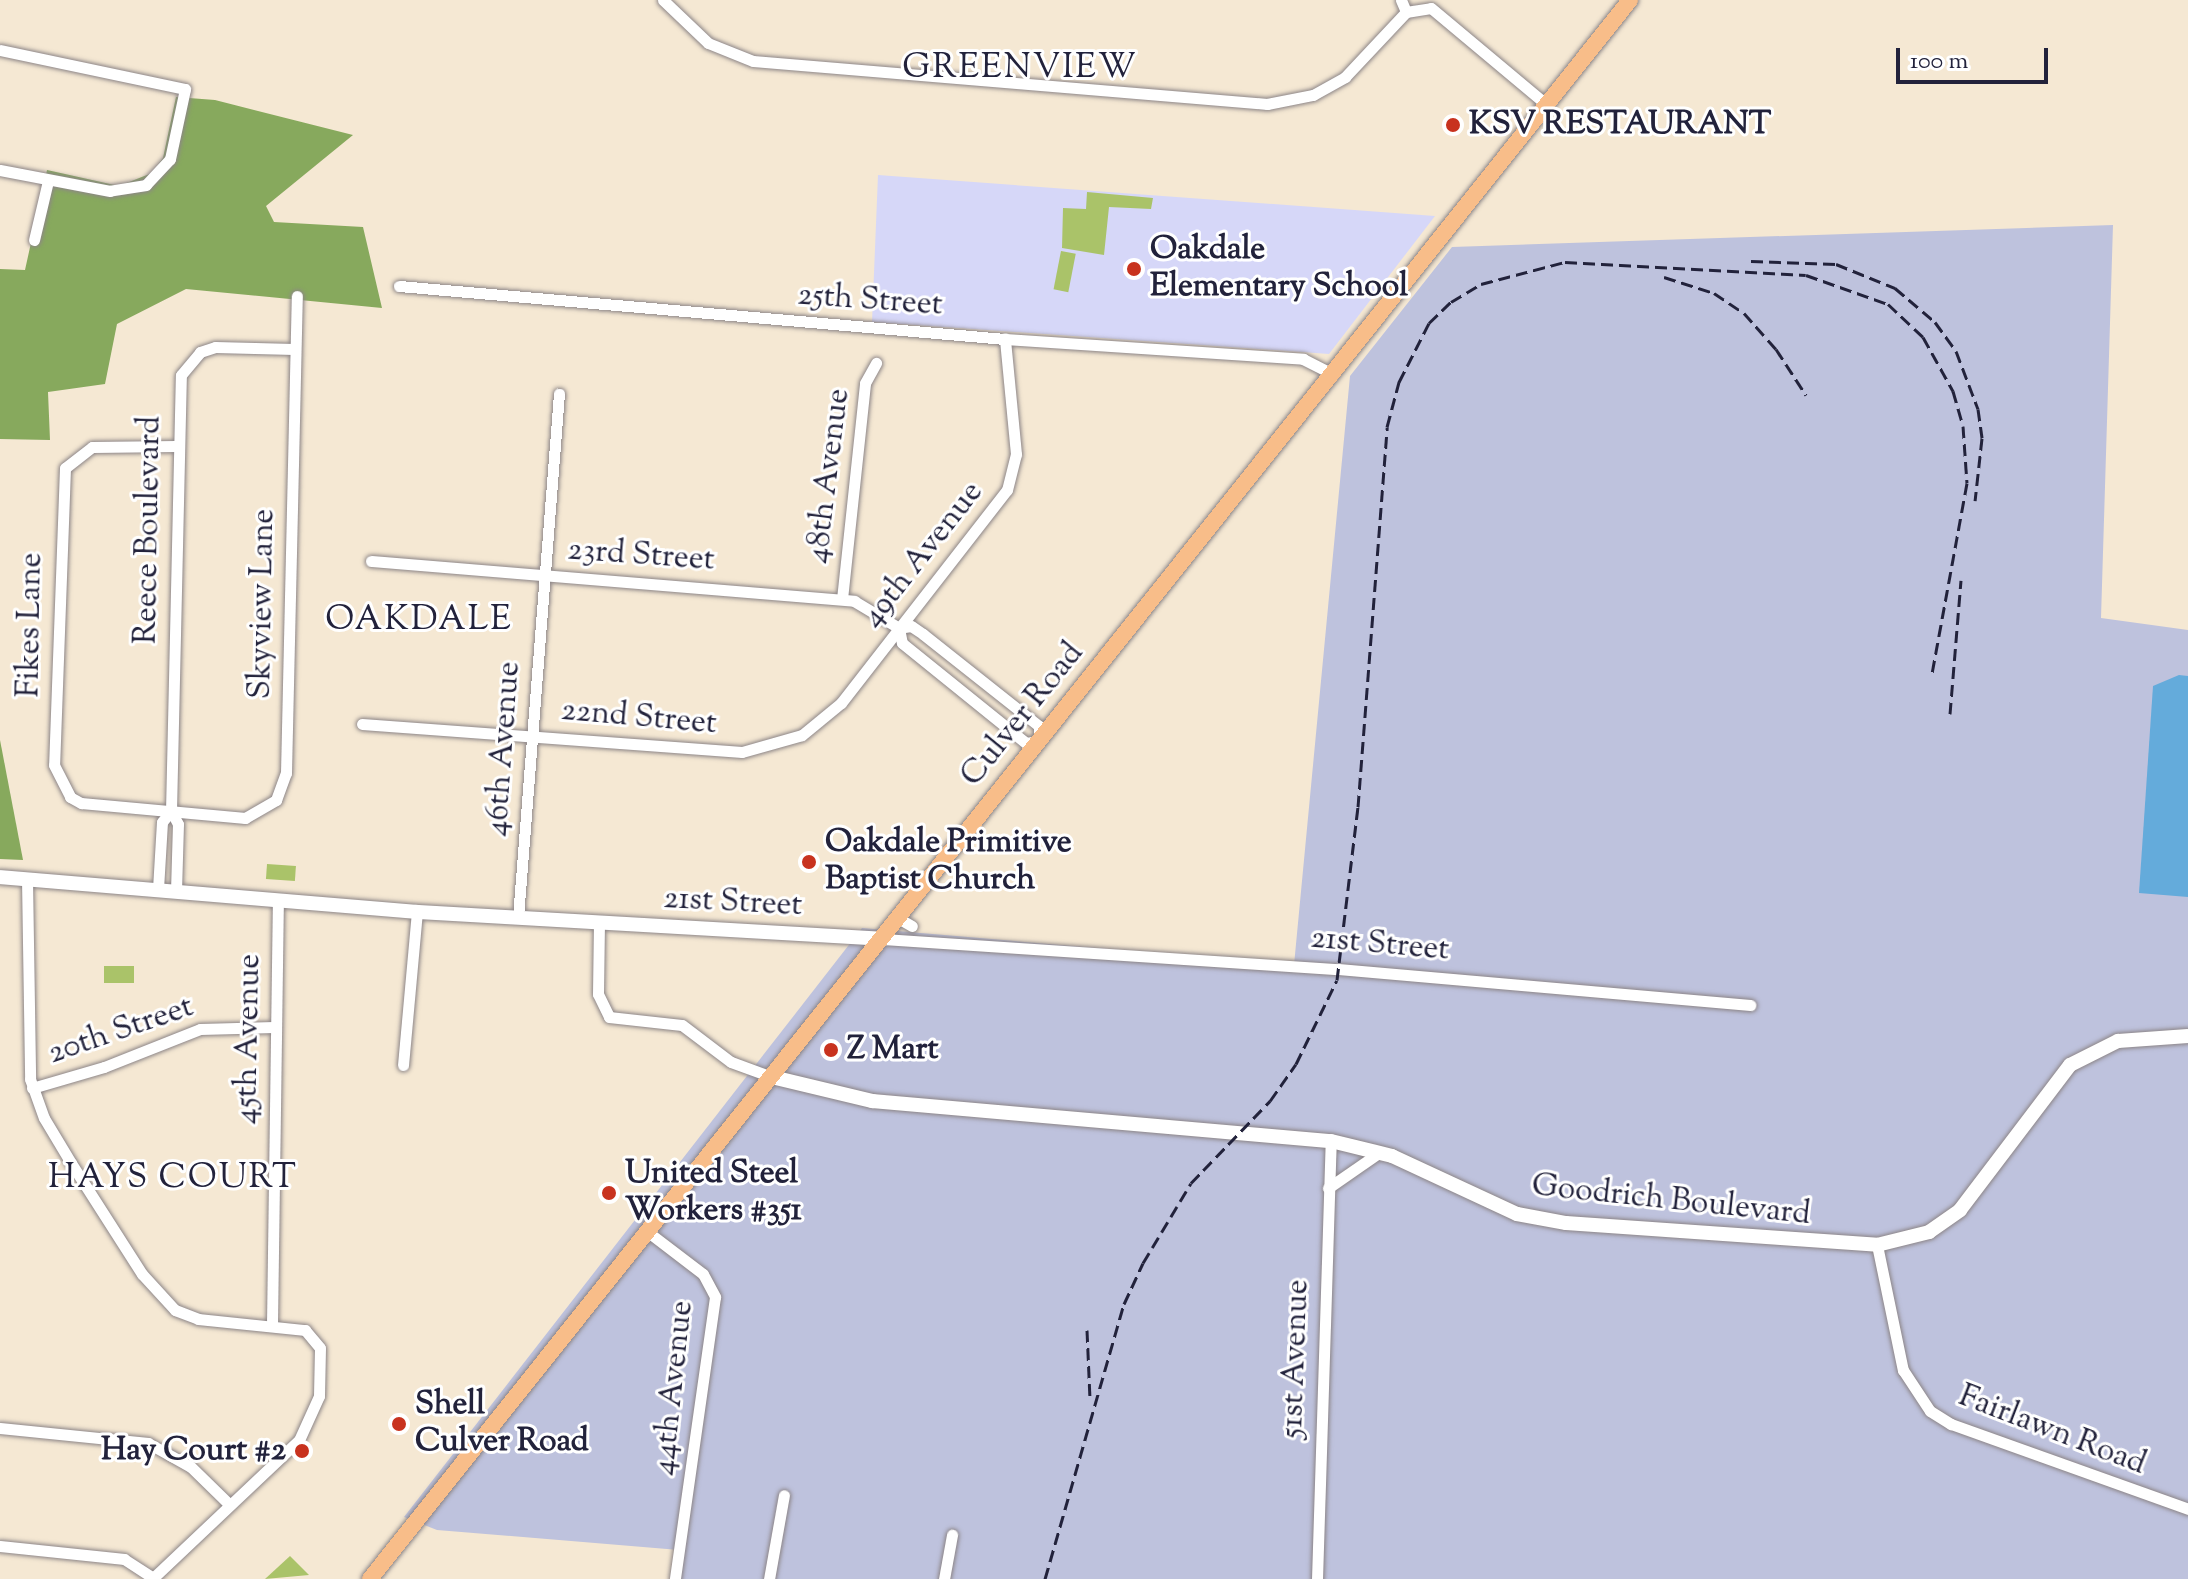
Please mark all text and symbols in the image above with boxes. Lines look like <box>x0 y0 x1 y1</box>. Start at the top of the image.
scale bar <box>1900 32 2052 82</box>
text: 100 m <box>1910 45 1968 79</box>
district label: GREENVIEW <box>902 49 1138 89</box>
place label: KSV RESTAURANT <box>1469 106 1771 144</box>
marker: KSV RESTAURANT <box>1444 116 1462 134</box>
place label: Oakdale Elementary School <box>1150 232 1408 307</box>
marker: Oakdale Elementary School <box>1125 260 1143 278</box>
street label: 25th Street <box>796 277 944 325</box>
street label: 48th Avenue <box>799 387 859 565</box>
street label: Reece Boulevard <box>128 416 170 644</box>
street label: 49th Avenue <box>854 474 992 636</box>
street label: Skyview Lane <box>242 508 284 700</box>
street label: 23rd Street <box>566 532 716 580</box>
street label: Fikes Lane <box>11 552 51 698</box>
district label: OAKDALE <box>325 601 513 641</box>
street label: Culver Road <box>953 635 1093 795</box>
street label: 46th Avenue <box>479 660 529 838</box>
street label: 22nd Street <box>560 692 718 744</box>
place label: Oakdale Primitive Baptist Church <box>825 825 1072 900</box>
marker: Oakdale Primitive Baptist Church <box>800 853 818 871</box>
street label: 21st Street <box>663 880 803 926</box>
street label: 21st Street <box>1309 920 1451 970</box>
street label: 45th Avenue <box>228 953 270 1125</box>
street label: 20th Street <box>43 988 199 1074</box>
place label: Z Mart <box>847 1031 938 1069</box>
marker: Z Mart <box>822 1041 840 1059</box>
place label: United Steel Workers #351 <box>625 1156 802 1231</box>
district label: HAYS COURT <box>48 1159 298 1199</box>
street label: Goodrich Boulevard <box>1530 1167 1812 1235</box>
marker: United Steel Workers #351 <box>600 1184 618 1202</box>
street label: 51st Avenue <box>1274 1279 1318 1439</box>
street label: 44th Avenue <box>646 1299 702 1477</box>
street label: Fairlawn Road <box>1953 1378 2151 1484</box>
place label: Shell Culver Road <box>415 1387 589 1462</box>
marker: Shell Culver Road <box>390 1415 408 1433</box>
place label: Hay Court #2 <box>101 1432 286 1470</box>
marker: Hay Court #2 <box>293 1442 311 1460</box>

